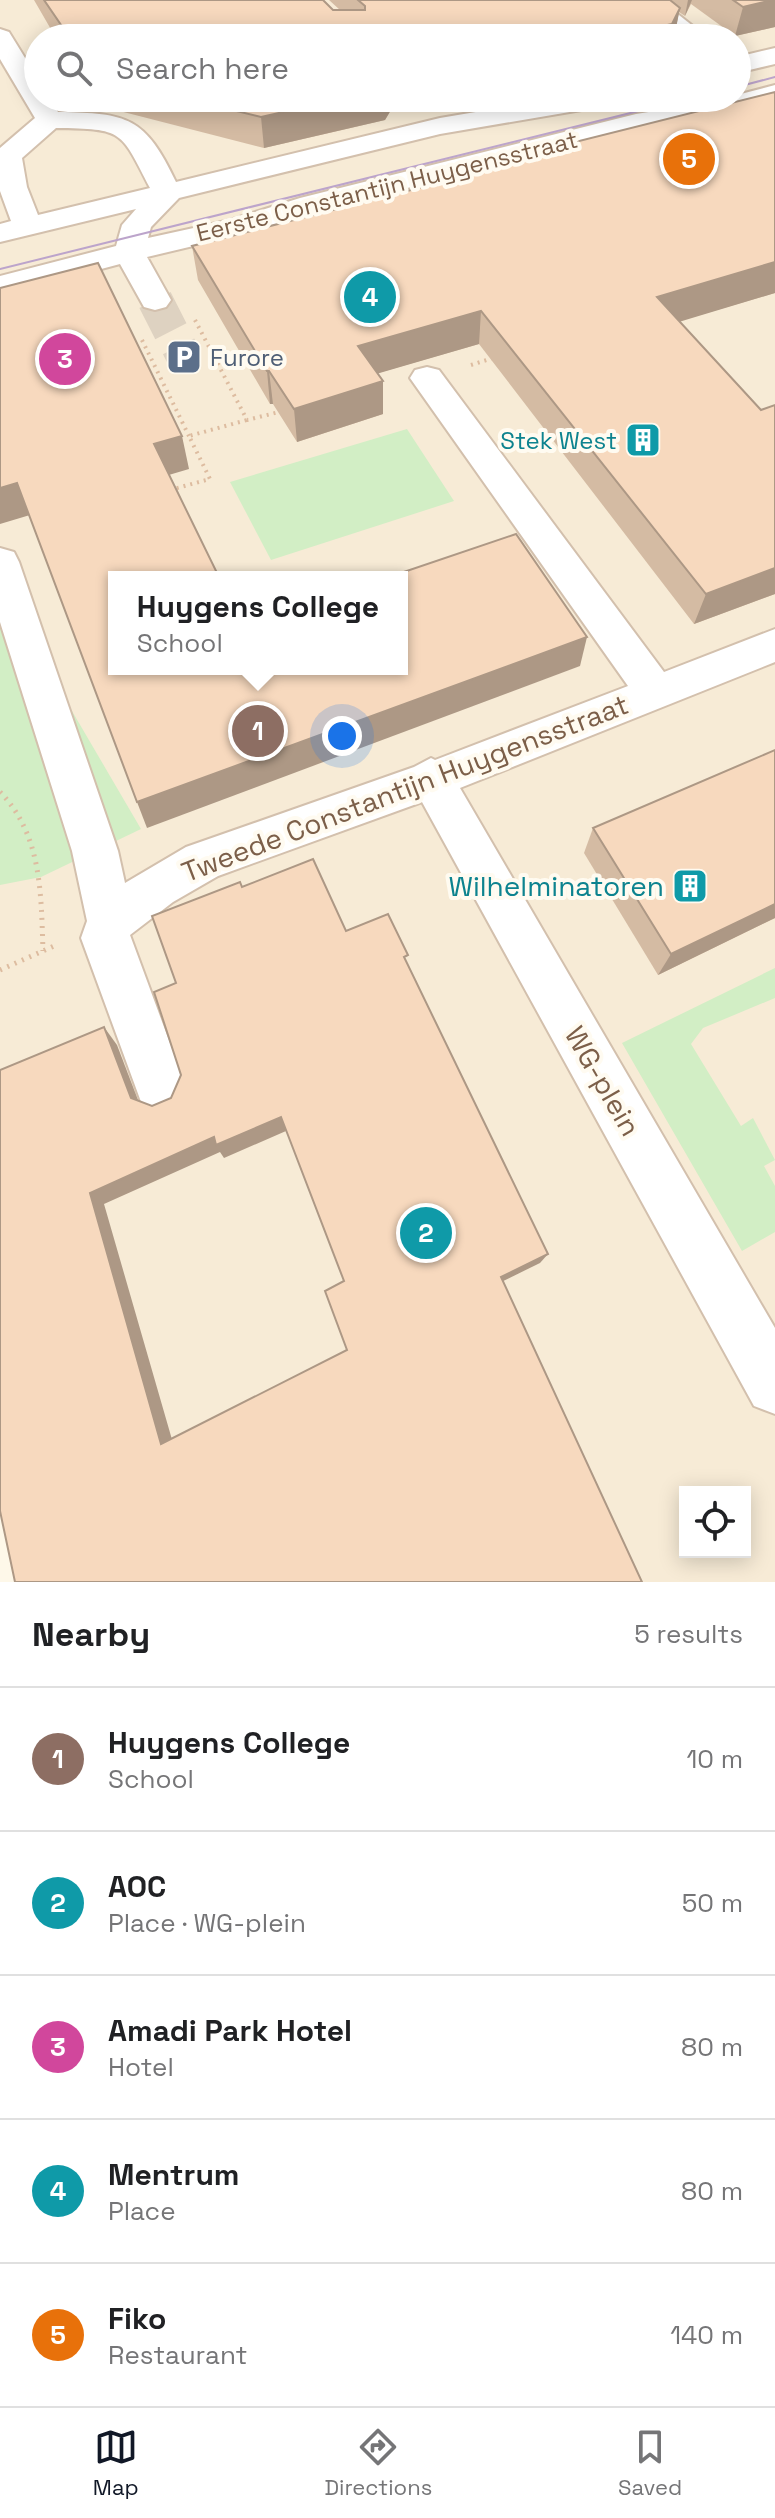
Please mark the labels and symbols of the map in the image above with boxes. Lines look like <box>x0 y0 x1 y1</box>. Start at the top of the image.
street label: Eerste Constantijn Huygensstraat <box>193 124 581 248</box>
pin: 5 <box>663 129 715 189</box>
pin: 4 <box>344 267 396 327</box>
pin: 3 <box>39 329 91 389</box>
parking icon: Furore <box>165 338 203 376</box>
place label: Furore <box>210 342 284 373</box>
building icon: Stek West <box>624 421 662 459</box>
place label: Stek West <box>500 425 617 456</box>
street label: Tweede Constantijn Huygensstraat <box>176 686 634 890</box>
pin: 1 <box>232 701 284 761</box>
your location <box>322 716 362 756</box>
building icon: Wilhelminatoren <box>671 867 709 905</box>
place label: Wilhelminatoren <box>448 868 664 904</box>
street label: WG-plein <box>557 1020 649 1142</box>
pin: 2 <box>400 1203 452 1263</box>

